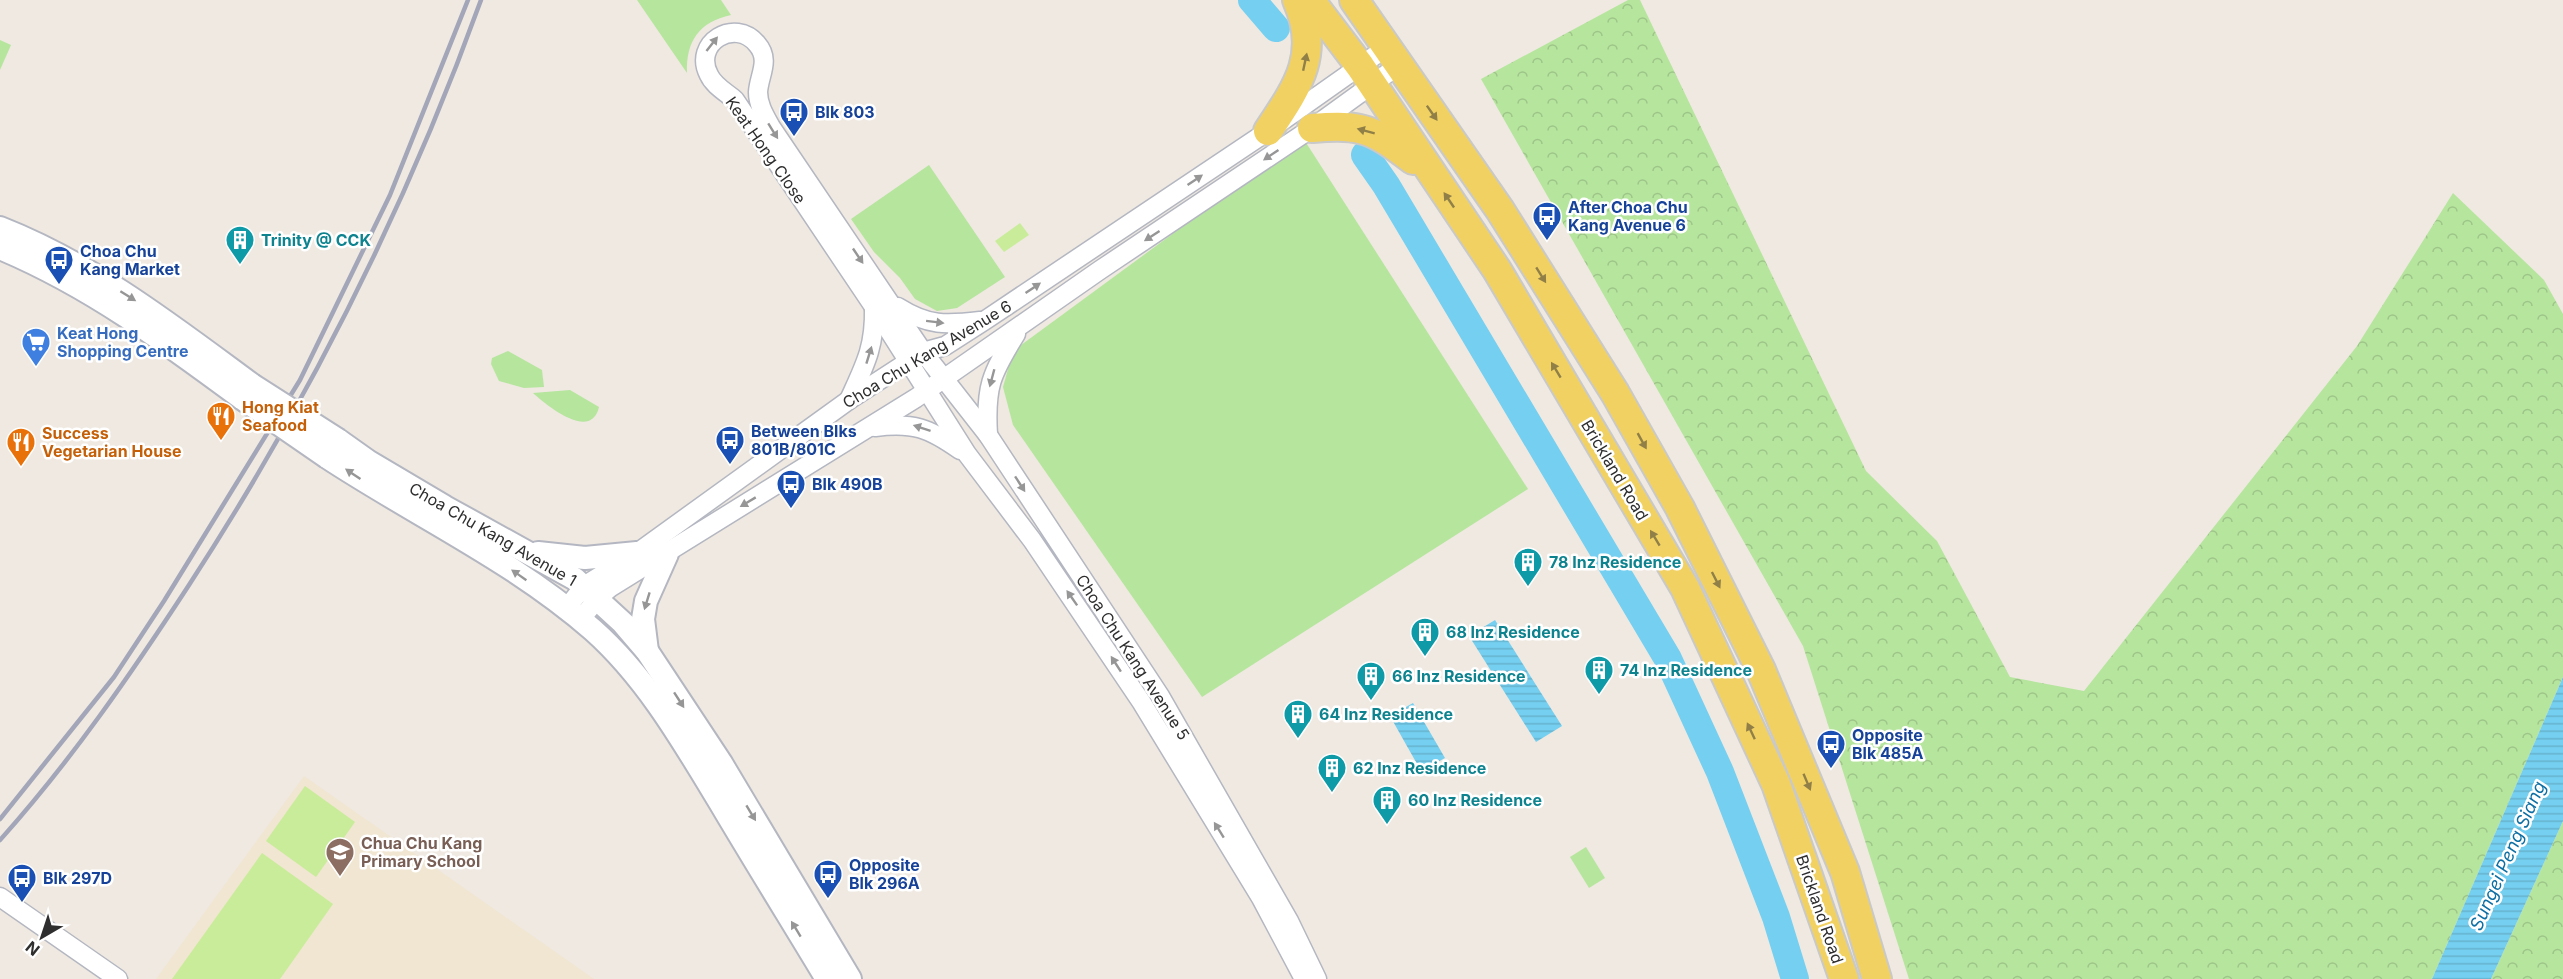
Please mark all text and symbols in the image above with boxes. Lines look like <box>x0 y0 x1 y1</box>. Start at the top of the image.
one-way arrow <box>706 36 719 52</box>
one-way arrow <box>1301 52 1310 71</box>
street label: Keat Hong Close <box>722 92 810 208</box>
bus stop icon: Blk 803 <box>778 96 810 138</box>
place label: Blk 803 <box>815 102 875 122</box>
one-way arrow <box>1426 104 1438 120</box>
one-way arrow <box>768 123 779 139</box>
one-way arrow <box>1357 125 1375 135</box>
one-way arrow <box>1264 149 1280 161</box>
one-way arrow <box>1187 175 1203 186</box>
one-way arrow <box>1443 193 1455 209</box>
place label: After Choa Chu Kang Avenue 6 <box>1568 197 1688 235</box>
bus stop icon: After Choa Chu Kang Avenue 6 <box>1531 200 1563 242</box>
building icon: Trinity @ CCK <box>224 224 256 266</box>
place label: Trinity @ CCK <box>261 230 371 250</box>
one-way arrow <box>1144 231 1160 242</box>
place label: Choa Chu Kang Market <box>80 241 180 279</box>
bus stop icon: Choa Chu Kang Market <box>43 244 75 286</box>
one-way arrow <box>852 248 864 264</box>
one-way arrow <box>1535 267 1546 283</box>
one-way arrow <box>1025 283 1041 294</box>
one-way arrow <box>120 290 137 301</box>
street label: Choa Chu Kang Avenue 6 <box>839 296 1015 412</box>
one-way arrow <box>926 317 945 327</box>
place label: Keat Hong Shopping Centre <box>57 323 188 361</box>
supermarket icon: Keat Hong Shopping Centre <box>20 326 52 368</box>
one-way arrow <box>865 346 874 364</box>
one-way arrow <box>1550 362 1561 378</box>
one-way arrow <box>987 369 997 387</box>
place label: Hong Kiat Seafood <box>242 397 319 435</box>
restaurant icon: Hong Kiat Seafood <box>205 400 237 442</box>
street label: Brickland Road <box>1577 416 1653 524</box>
place label: Between Blks 801B/801C <box>751 421 857 459</box>
place label: Success Vegetarian House <box>42 423 182 461</box>
one-way arrow <box>913 423 931 433</box>
bus stop icon: Between Blks 801B/801C <box>714 424 746 466</box>
restaurant icon: Success Vegetarian House <box>5 426 37 468</box>
one-way arrow <box>1637 433 1648 449</box>
one-way arrow <box>345 468 361 480</box>
bus stop icon: Blk 490B <box>775 468 807 510</box>
place label: Blk 490B <box>812 474 883 494</box>
one-way arrow <box>1014 476 1025 492</box>
street label: Choa Chu Kang Avenue 1 <box>406 478 580 590</box>
one-way arrow <box>740 497 756 508</box>
one-way arrow <box>1650 529 1660 546</box>
building icon: 78 Inz Residence <box>1512 546 1544 588</box>
place label: 78 Inz Residence <box>1549 552 1681 572</box>
one-way arrow <box>512 569 528 581</box>
street label: Choa Chu Kang Avenue 5 <box>1072 570 1194 744</box>
one-way arrow <box>1711 571 1720 588</box>
one-way arrow <box>1066 591 1078 607</box>
one-way arrow <box>642 592 651 610</box>
building icon: 68 Inz Residence <box>1409 616 1441 658</box>
place label: 68 Inz Residence <box>1446 622 1580 642</box>
building icon: 74 Inz Residence <box>1583 654 1615 696</box>
one-way arrow <box>1111 656 1122 673</box>
building icon: 66 Inz Residence <box>1355 660 1387 702</box>
place label: 74 Inz Residence <box>1620 660 1752 680</box>
place label: 66 Inz Residence <box>1392 666 1526 686</box>
one-way arrow <box>674 691 685 708</box>
building icon: 64 Inz Residence <box>1282 698 1314 740</box>
place label: 64 Inz Residence <box>1319 704 1453 724</box>
one-way arrow <box>1746 722 1755 740</box>
place label: Opposite Blk 485A <box>1852 725 1923 763</box>
bus stop icon: Opposite Blk 485A <box>1815 728 1847 770</box>
building icon: 62 Inz Residence <box>1316 752 1348 794</box>
place label: 62 Inz Residence <box>1353 758 1486 778</box>
one-way arrow <box>1803 773 1812 791</box>
water label: Sungei Peng Siang <box>2465 778 2550 934</box>
building icon: 60 Inz Residence <box>1371 784 1403 826</box>
place label: 60 Inz Residence <box>1408 790 1542 810</box>
one-way arrow <box>745 805 756 821</box>
one-way arrow <box>1214 822 1225 838</box>
place label: Chua Chu Kang Primary School <box>361 833 482 871</box>
school or university icon: Chua Chu Kang Primary School <box>324 836 356 878</box>
street label: Brickland Road <box>1792 852 1848 966</box>
place label: Opposite Blk 296A <box>849 855 920 893</box>
bus stop icon: Opposite Blk 296A <box>812 858 844 900</box>
bus stop icon: Blk 297D <box>6 862 38 904</box>
place label: Blk 297D <box>43 868 112 888</box>
north arrow <box>12 907 72 967</box>
one-way arrow <box>791 921 802 937</box>
text: N <box>22 937 44 960</box>

